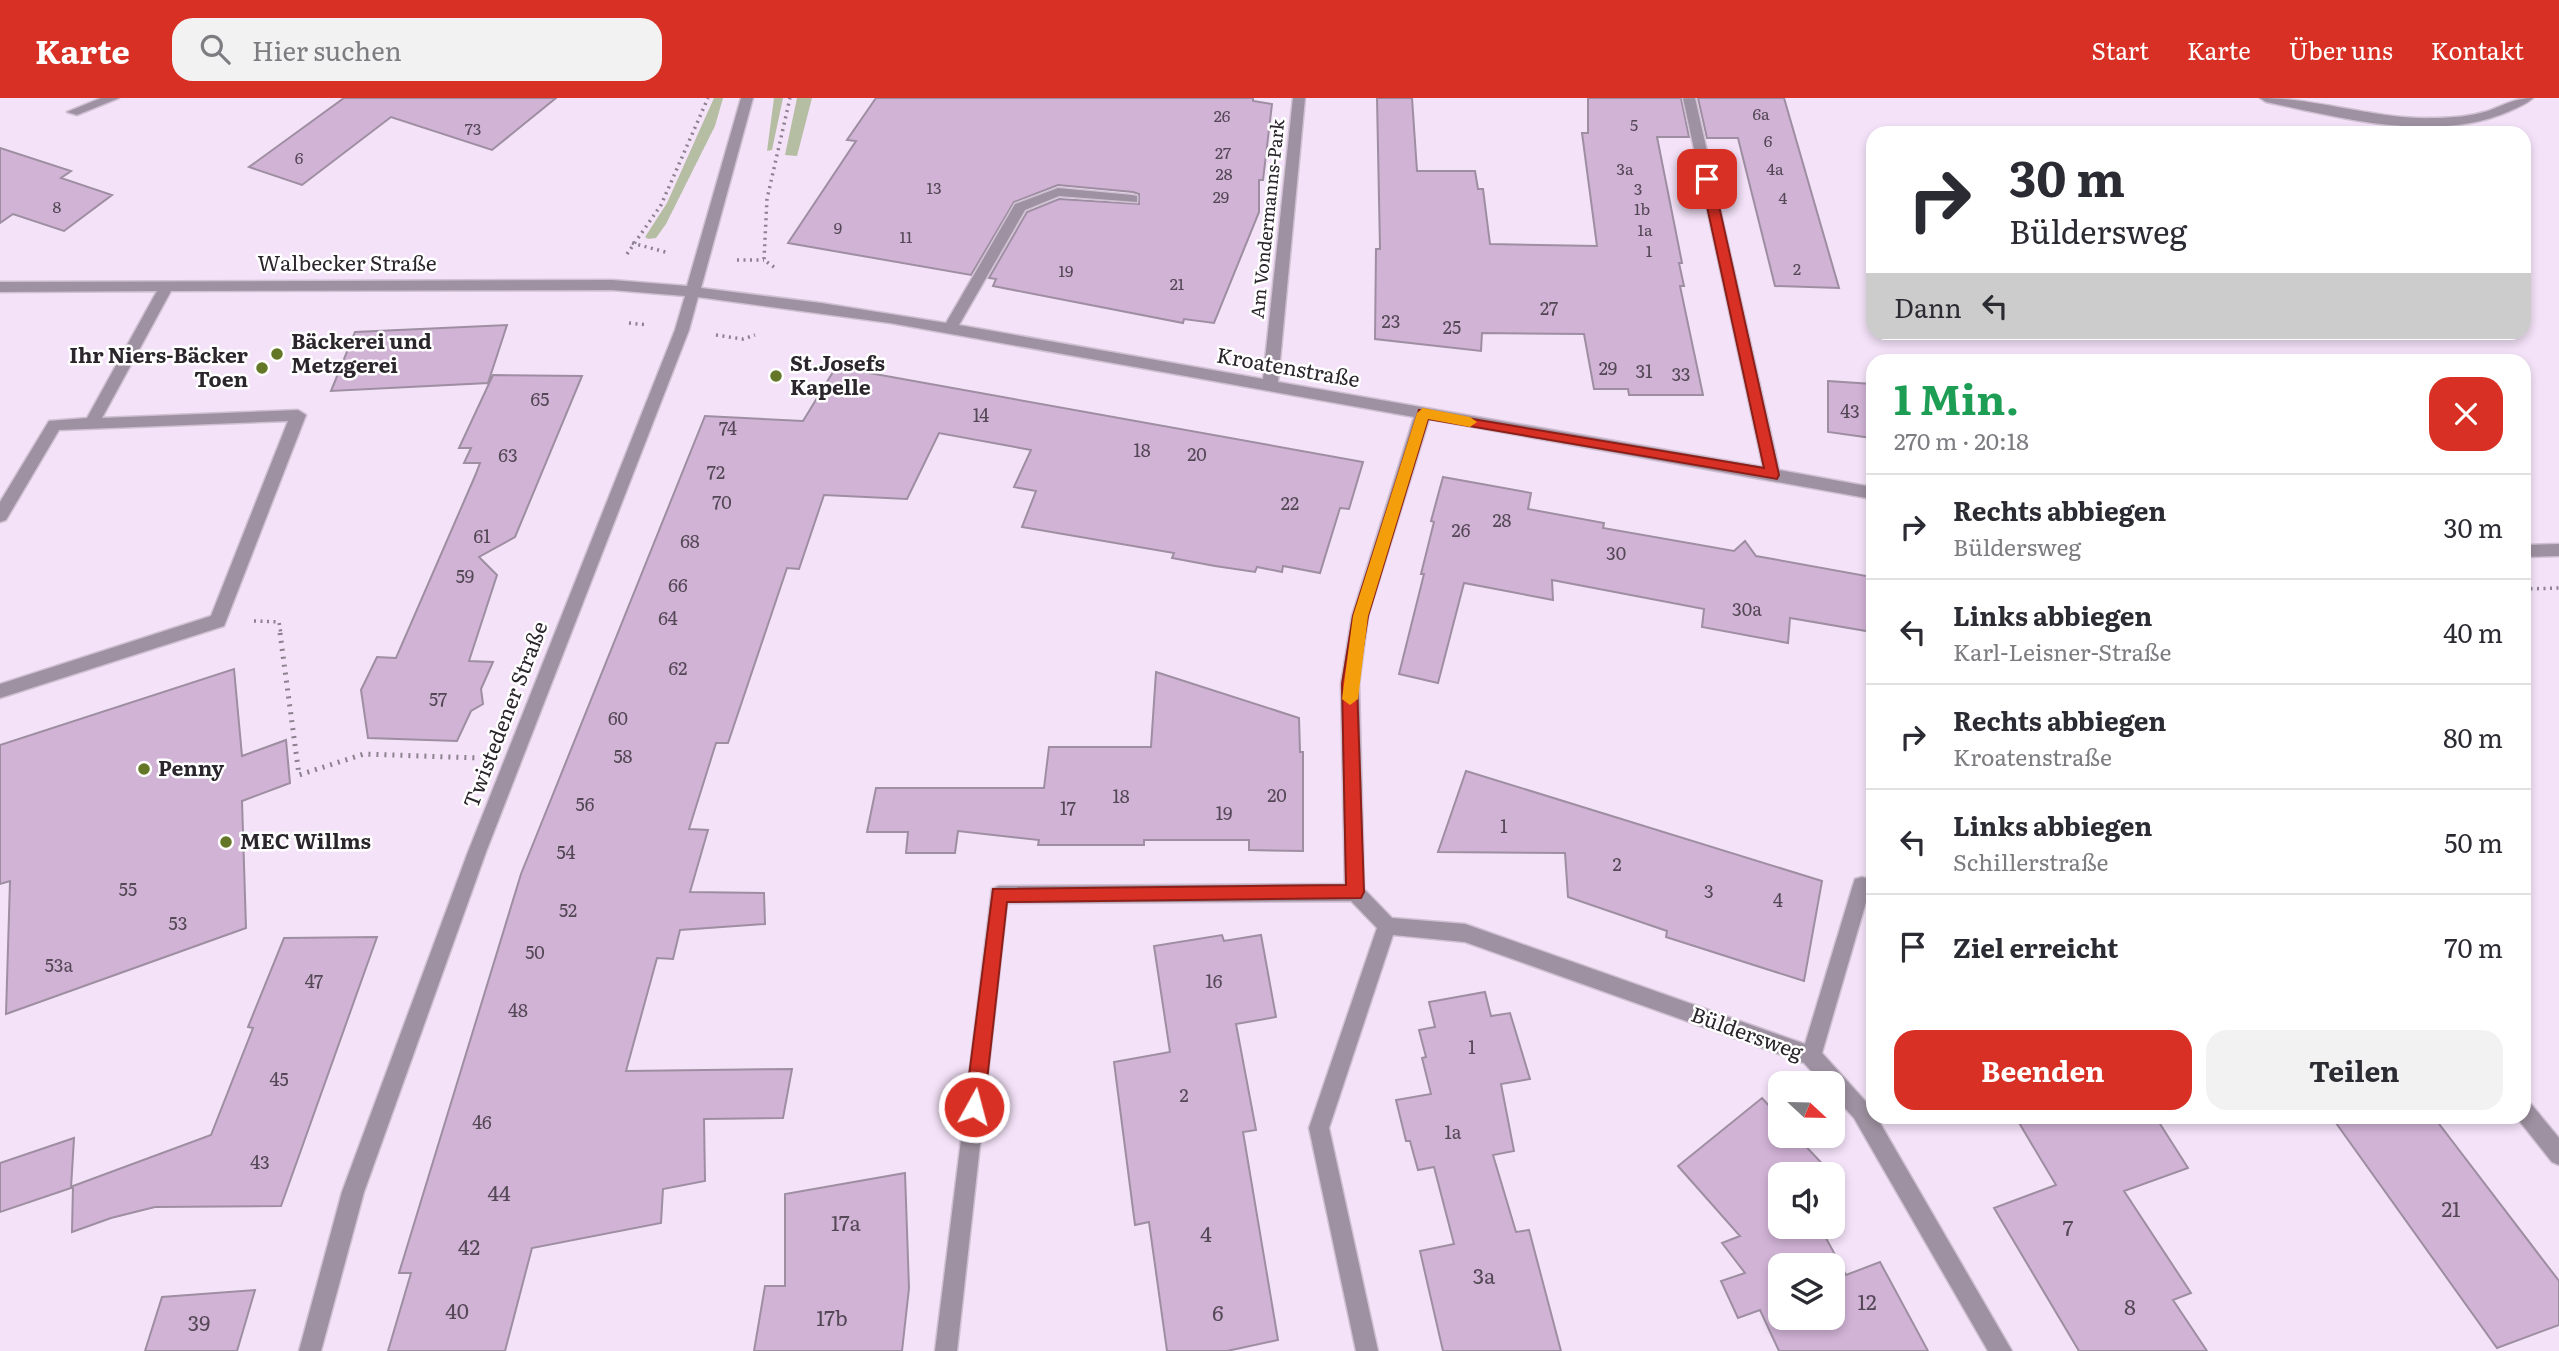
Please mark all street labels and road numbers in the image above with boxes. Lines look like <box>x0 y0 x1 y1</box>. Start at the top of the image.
street label: Am Vondermanns-Park <box>1243 117 1291 320</box>
street label: Walbecker Straße <box>257 246 437 277</box>
street label: Kroatenstraße <box>1214 338 1363 393</box>
street label: Twistedener Straße <box>454 616 554 812</box>
street label: Büldersweg <box>1688 997 1808 1066</box>

